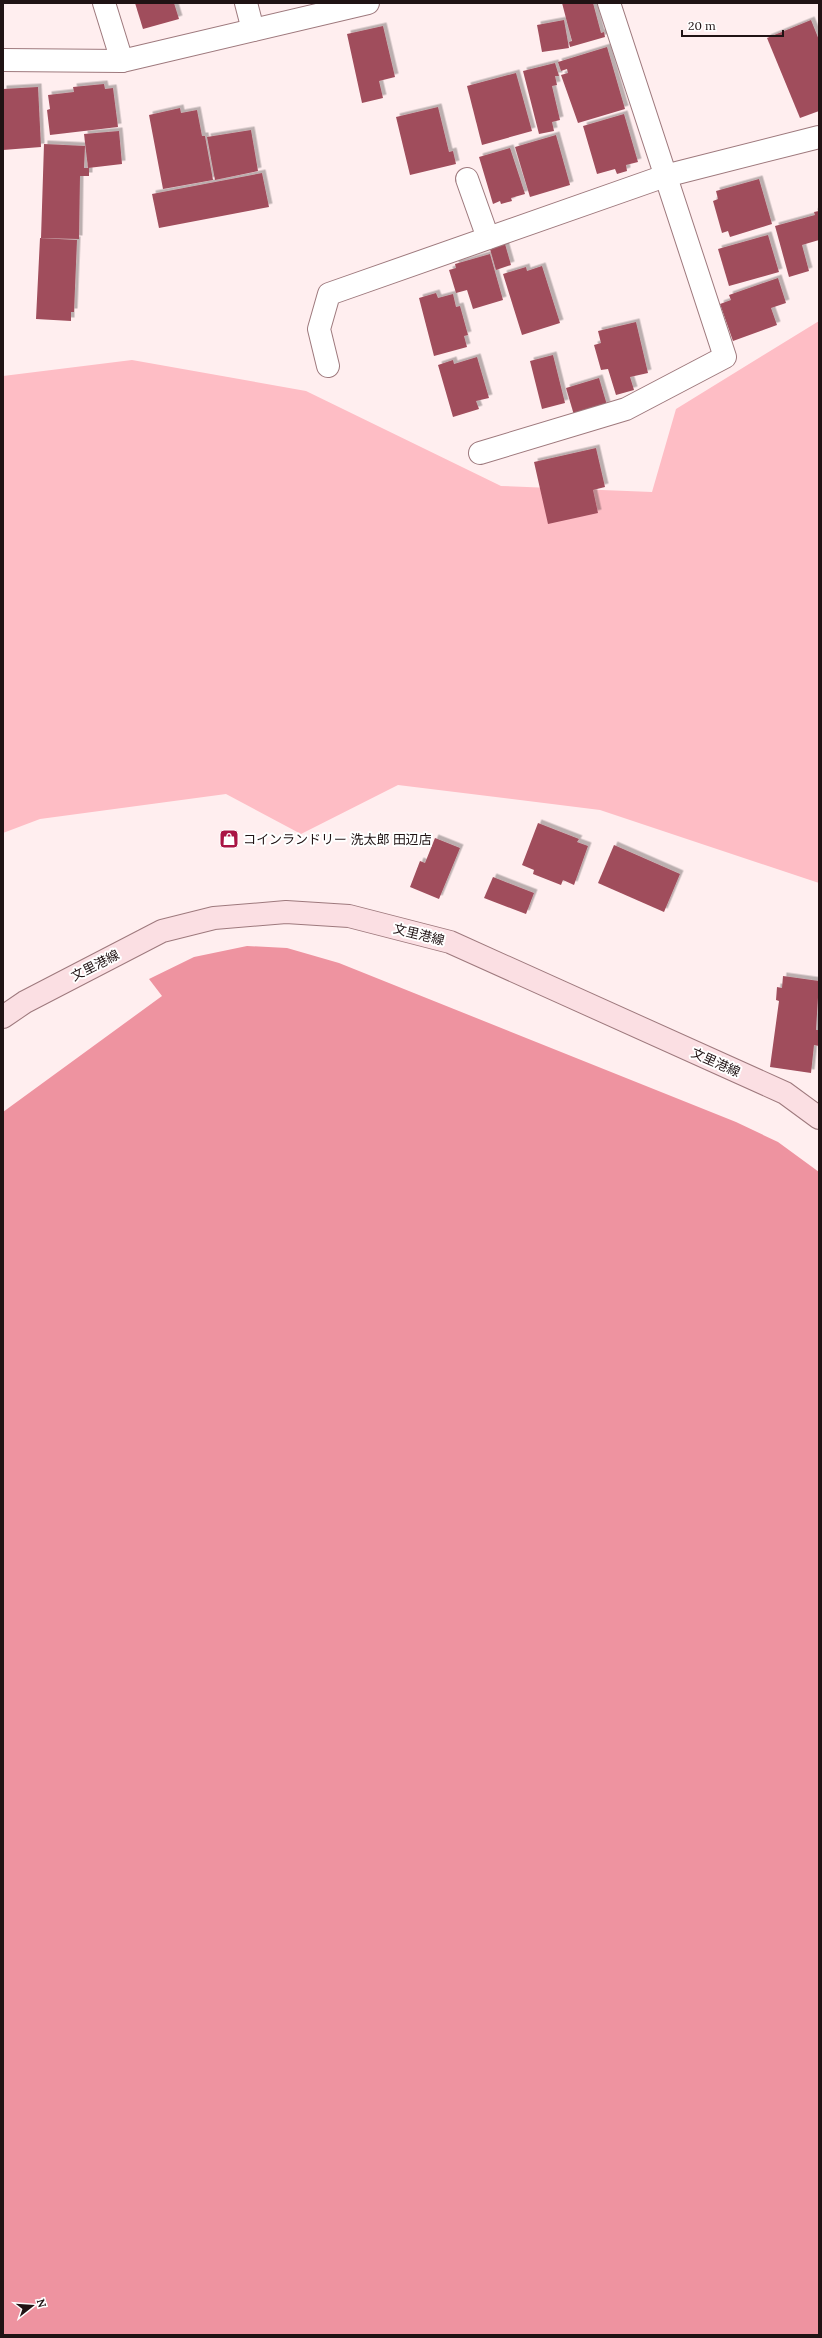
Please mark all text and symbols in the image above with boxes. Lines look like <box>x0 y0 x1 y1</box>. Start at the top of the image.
scale bar <box>682 12 783 38</box>
text: 20 m <box>688 18 716 33</box>
shop icon: コインランドリー 洗太郎 田辺店 <box>218 828 240 850</box>
place label: コインランドリー 洗太郎 田辺店 <box>243 831 432 848</box>
street label: 文里港線 <box>392 920 446 949</box>
street label: 文里港線 <box>68 946 122 985</box>
street label: 文里港線 <box>689 1044 743 1081</box>
north arrow <box>12 2286 52 2326</box>
text: N <box>34 2297 50 2310</box>

